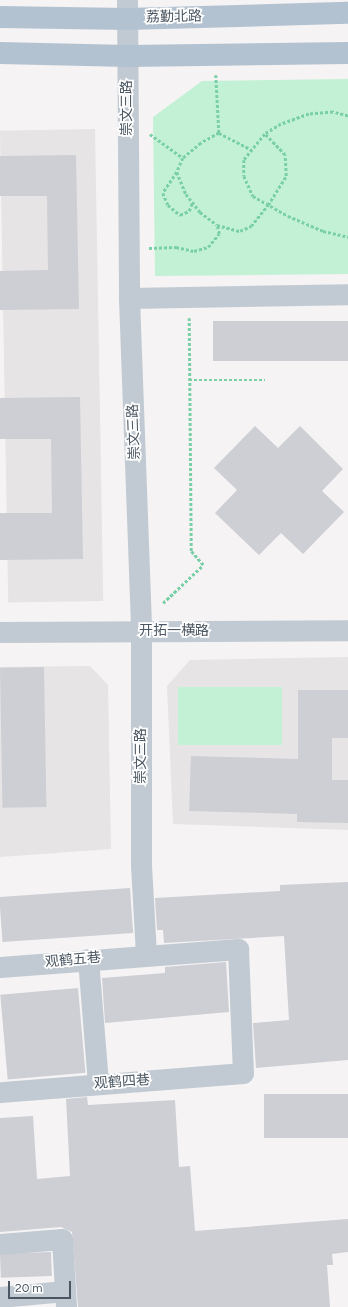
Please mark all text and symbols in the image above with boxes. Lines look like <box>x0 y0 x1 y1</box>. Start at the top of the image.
street label: 荔勤北路 <box>146 8 202 26</box>
street label: 崇文三路 <box>119 80 135 136</box>
street label: 崇文三路 <box>125 404 143 460</box>
street label: 开拓一横路 <box>139 623 209 639</box>
street label: 崇文三路 <box>133 728 149 784</box>
street label: 观鹤五巷 <box>44 949 102 971</box>
street label: 观鹤四巷 <box>93 1072 151 1092</box>
scale bar <box>10 1273 73 1299</box>
text: 20 m <box>15 1281 43 1295</box>

